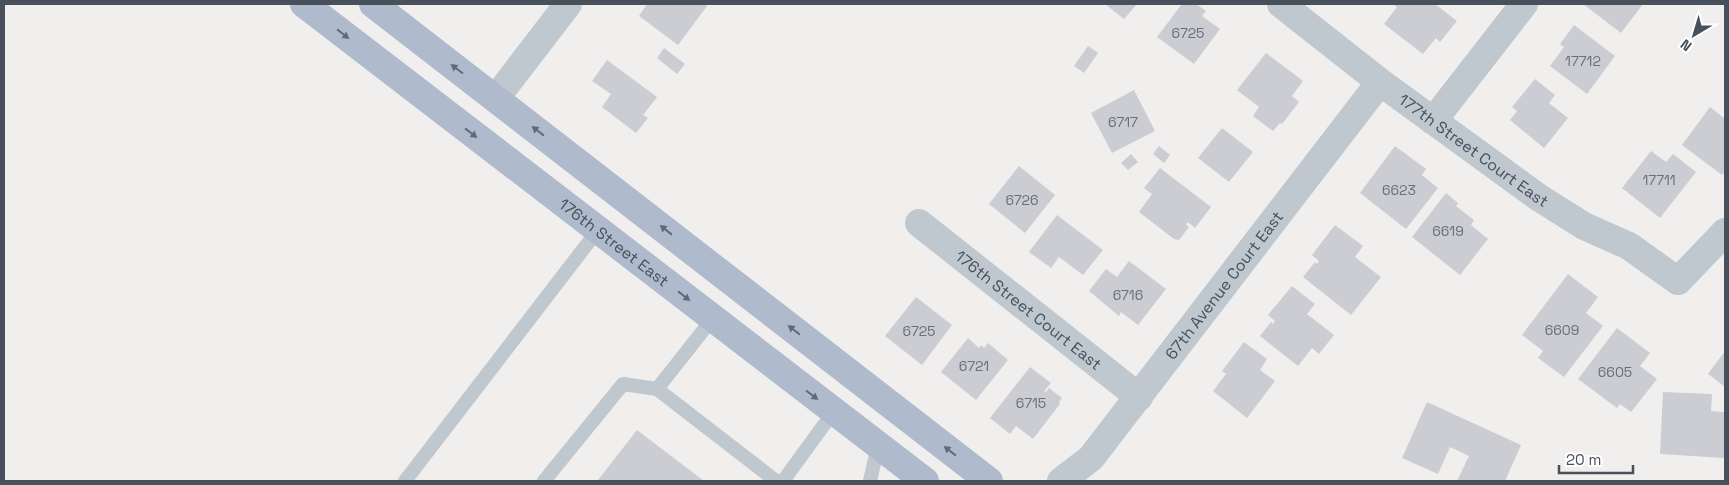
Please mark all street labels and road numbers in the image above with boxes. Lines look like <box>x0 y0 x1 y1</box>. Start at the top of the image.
street label: 177th Street Court East <box>1395 89 1553 212</box>
street label: 176th Street East <box>555 193 673 291</box>
street label: 67th Avenue Court East <box>1160 207 1288 363</box>
street label: 176th Street Court East <box>951 245 1106 374</box>

